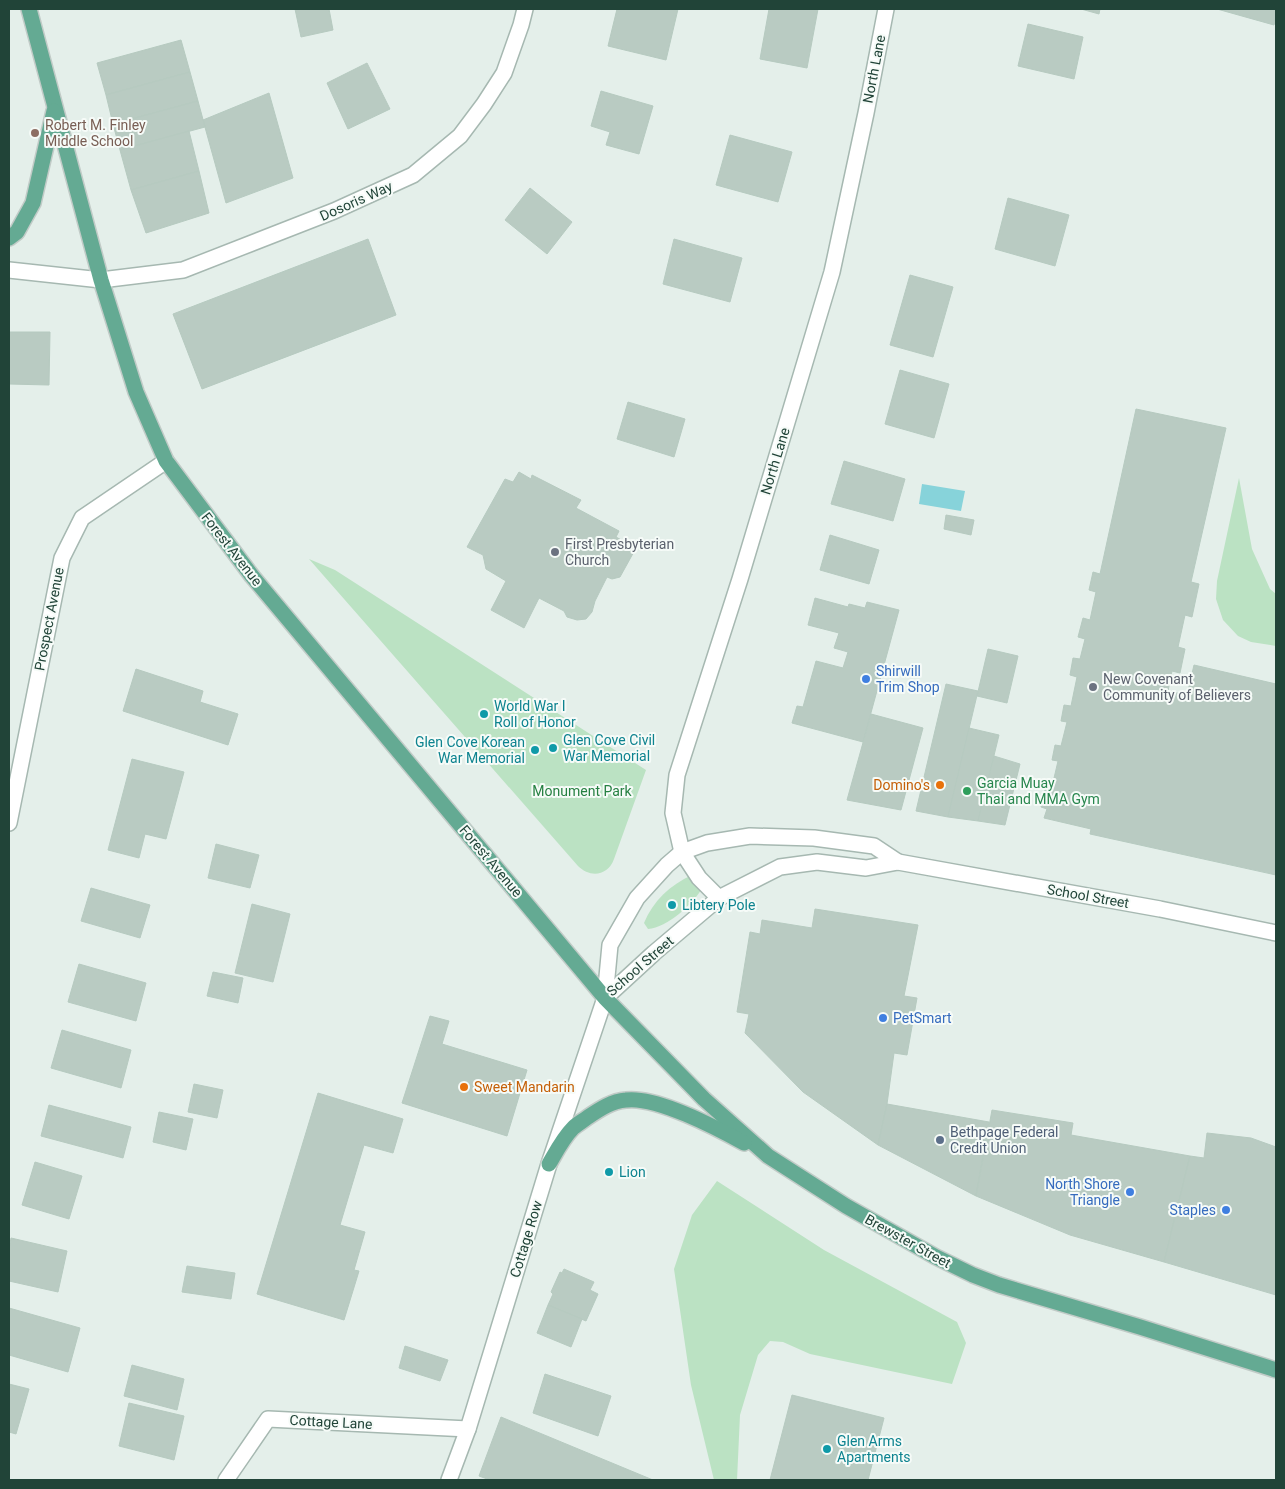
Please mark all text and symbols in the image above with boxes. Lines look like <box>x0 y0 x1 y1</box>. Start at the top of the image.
street label: North Lane <box>860 34 888 104</box>
place label: Robert M. Finley Middle School <box>45 117 146 149</box>
marker: Robert M. Finley Middle School <box>29 127 41 139</box>
street label: Dosoris Way <box>317 178 395 224</box>
street label: North Lane <box>757 426 793 496</box>
street label: Forest Avenue <box>198 509 266 589</box>
place label: First Presbyterian Church <box>565 536 674 568</box>
marker: First Presbyterian Church <box>549 546 561 558</box>
street label: Prospect Avenue <box>31 566 67 672</box>
place label: Shirwill Trim Shop <box>876 663 940 695</box>
place label: New Covenant Community of Believers <box>1103 671 1251 703</box>
marker: Shirwill Trim Shop <box>860 673 872 685</box>
marker: New Covenant Community of Believers <box>1087 681 1099 693</box>
place label: World War I Roll of Honor <box>494 698 576 730</box>
marker: World War I Roll of Honor <box>478 708 490 720</box>
place label: Glen Cove Civil War Memorial <box>563 732 655 764</box>
place label: Glen Cove Korean War Memorial <box>415 734 525 766</box>
marker: Glen Cove Civil War Memorial <box>547 742 559 754</box>
marker: Glen Cove Korean War Memorial <box>529 744 541 756</box>
place label: Garcia Muay Thai and MMA Gym <box>977 775 1100 807</box>
place label: Domino's <box>873 777 930 793</box>
marker: Domino's <box>934 779 946 791</box>
park label: Monument Park <box>532 783 633 799</box>
marker: Garcia Muay Thai and MMA Gym <box>961 785 973 797</box>
street label: Forest Avenue <box>456 822 526 900</box>
street label: School Street <box>1046 881 1131 911</box>
place label: Libtery Pole <box>682 897 755 913</box>
marker: Libtery Pole <box>666 899 678 911</box>
street label: School Street <box>603 932 677 999</box>
place label: PetSmart <box>893 1010 952 1026</box>
marker: PetSmart <box>877 1012 889 1024</box>
place label: Sweet Mandarin <box>474 1079 575 1095</box>
marker: Sweet Mandarin <box>458 1081 470 1093</box>
place label: Bethpage Federal Credit Union <box>950 1124 1059 1156</box>
marker: Bethpage Federal Credit Union <box>934 1134 946 1146</box>
place label: Lion <box>619 1164 646 1180</box>
marker: Lion <box>603 1166 615 1178</box>
place label: North Shore Triangle <box>1045 1176 1120 1208</box>
marker: North Shore Triangle <box>1124 1186 1136 1198</box>
street label: Cottage Row <box>507 1198 545 1279</box>
place label: Staples <box>1170 1202 1216 1218</box>
marker: Staples <box>1220 1204 1232 1216</box>
street label: Brewster Street <box>862 1211 954 1271</box>
street label: Cottage Lane <box>289 1412 373 1432</box>
place label: Glen Arms Apartments <box>837 1433 911 1465</box>
marker: Glen Arms Apartments <box>821 1443 833 1455</box>

